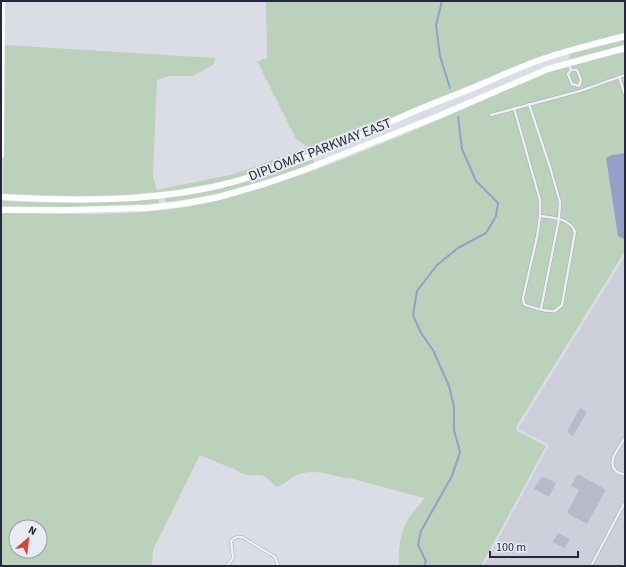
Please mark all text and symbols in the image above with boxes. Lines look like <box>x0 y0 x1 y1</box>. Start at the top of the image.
street label: DIPLOMAT PARKWAY EAST <box>246 113 395 187</box>
north arrow <box>8 519 48 559</box>
text: N <box>26 522 39 539</box>
scale bar <box>490 533 578 559</box>
text: 100 m <box>496 539 526 556</box>

